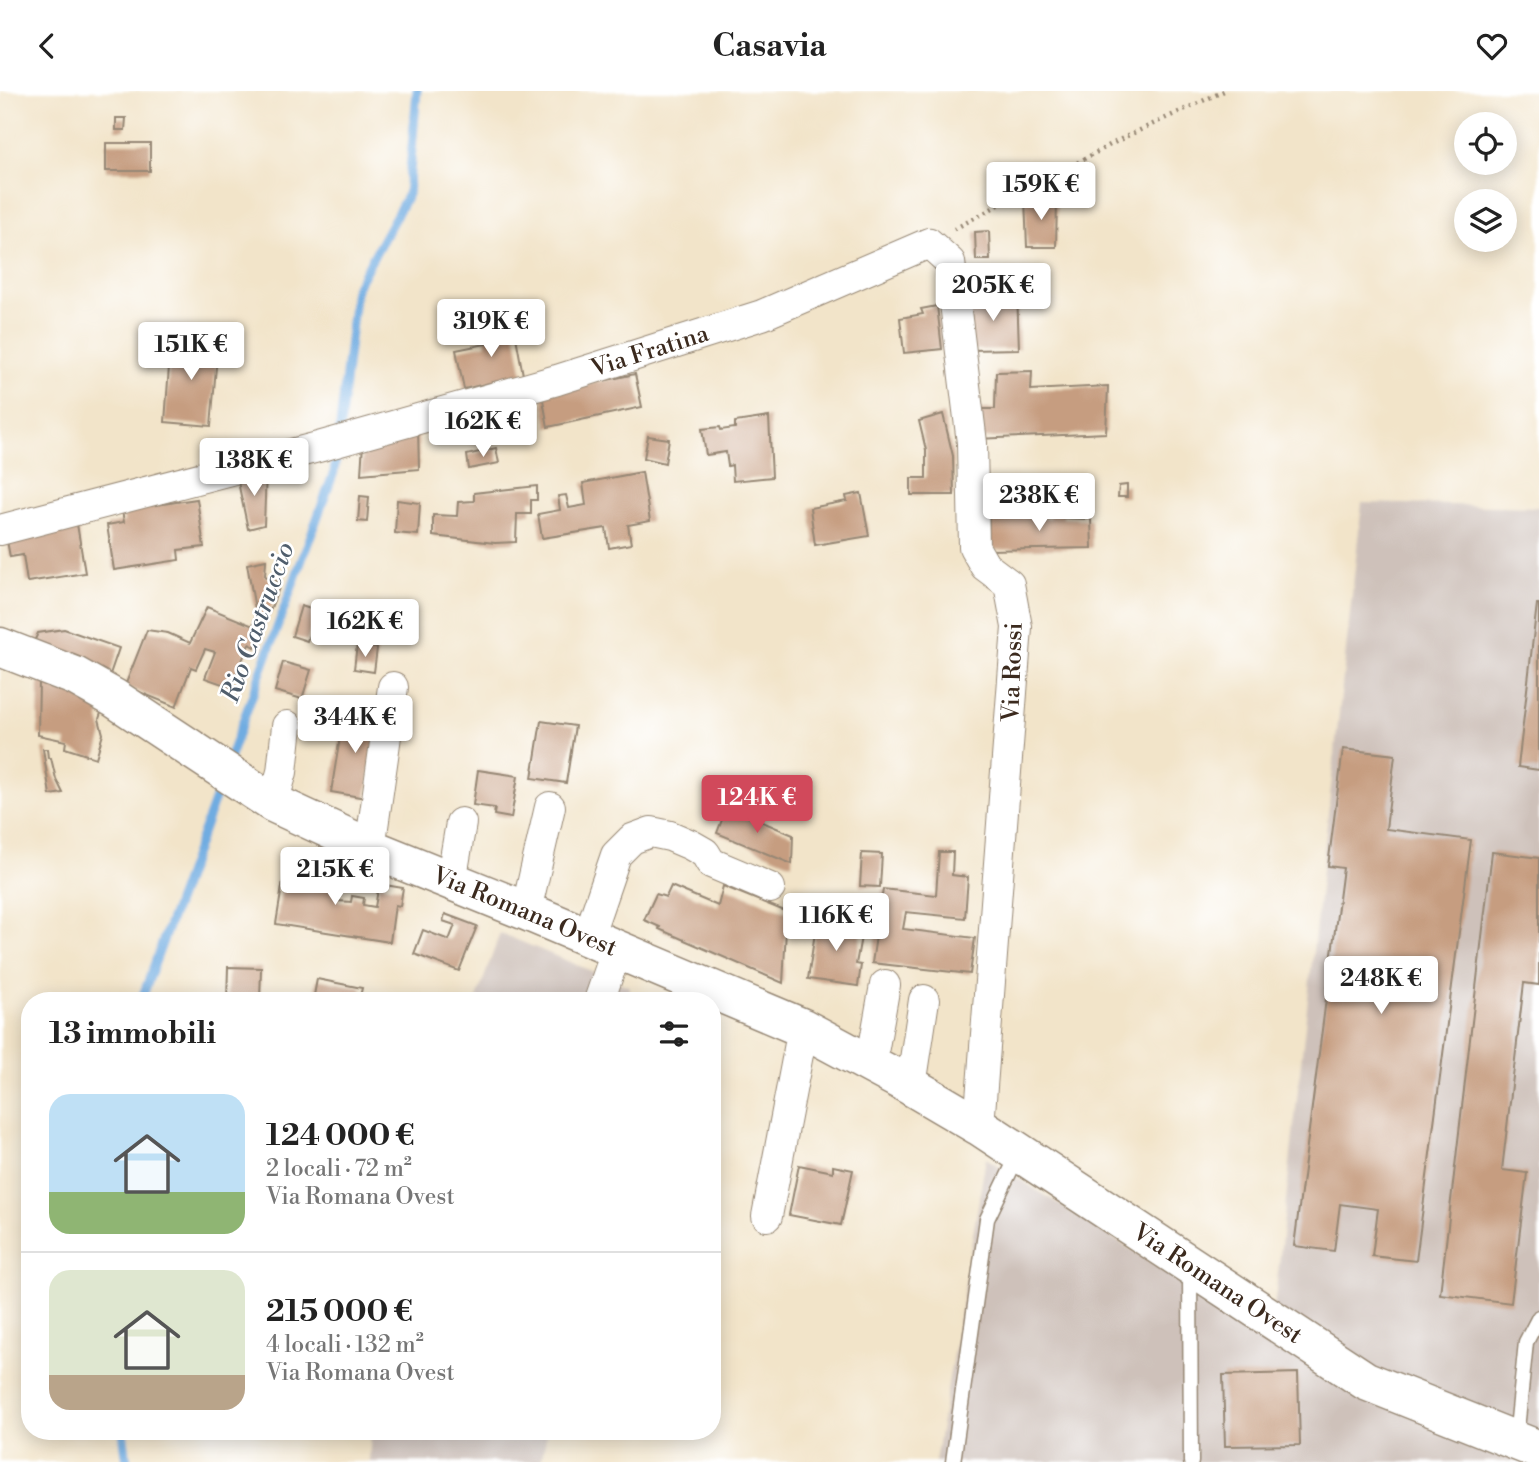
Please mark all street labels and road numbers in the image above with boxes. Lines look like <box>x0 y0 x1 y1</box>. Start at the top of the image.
street label: Via Fratina <box>586 319 713 385</box>
street label: Via Rossi <box>996 622 1030 723</box>
street label: Via Romana Ovest <box>427 860 622 964</box>
street label: Via Romana Ovest <box>1126 1217 1308 1351</box>

